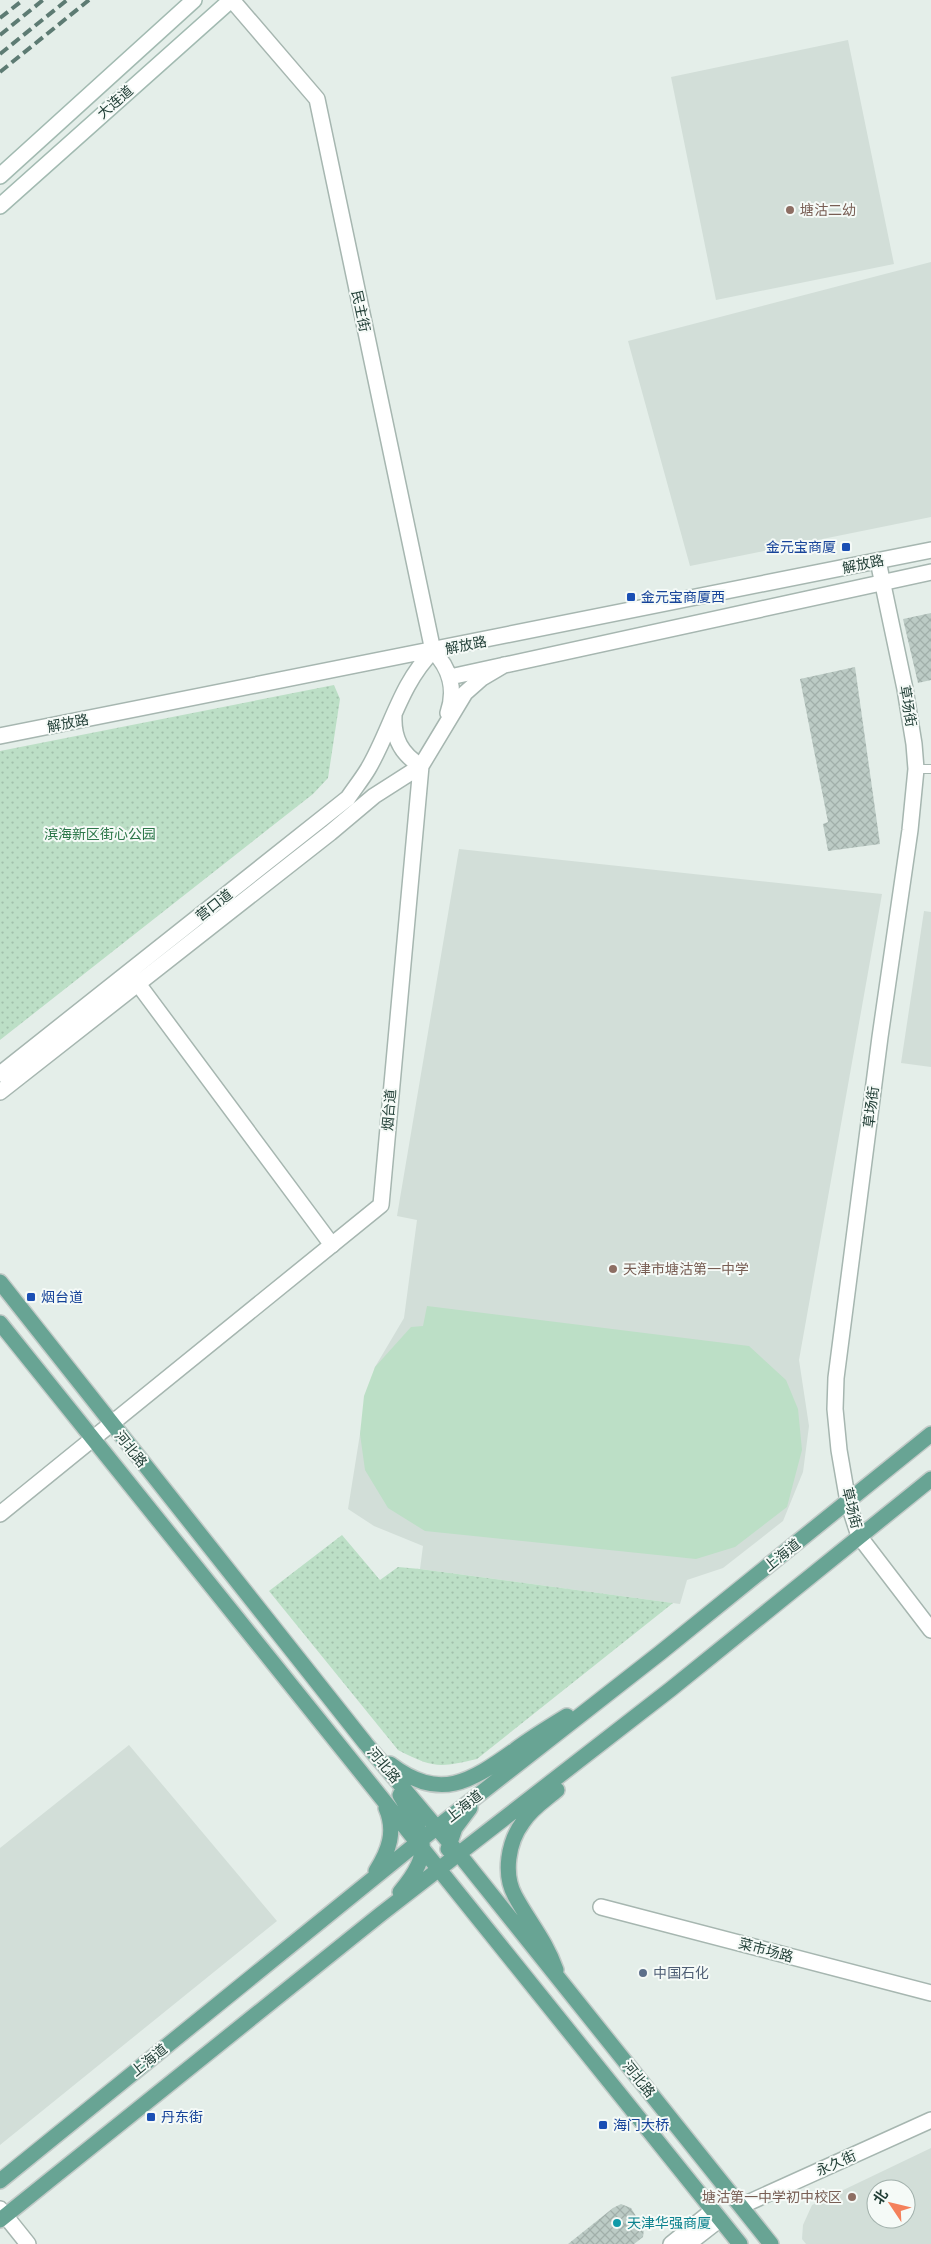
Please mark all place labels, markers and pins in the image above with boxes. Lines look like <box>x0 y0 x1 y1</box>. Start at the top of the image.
place label: 塘沽二幼 <box>800 201 856 219</box>
marker: 塘沽二幼 <box>784 204 796 216</box>
place label: 金元宝商厦 <box>766 538 836 556</box>
marker: 金元宝商厦 <box>840 541 852 553</box>
place label: 金元宝商厦西 <box>641 588 725 606</box>
marker: 金元宝商厦西 <box>625 591 637 603</box>
place label: 天津市塘沽第一中学 <box>623 1260 749 1278</box>
marker: 天津市塘沽第一中学 <box>607 1263 619 1275</box>
place label: 烟台道 <box>41 1288 83 1306</box>
marker: 烟台道 <box>25 1291 37 1303</box>
place label: 中国石化 <box>653 1964 709 1982</box>
marker: 中国石化 <box>637 1967 649 1979</box>
place label: 丹东街 <box>161 2108 203 2126</box>
marker: 丹东街 <box>145 2111 157 2123</box>
place label: 海门大桥 <box>613 2116 669 2134</box>
marker: 海门大桥 <box>597 2119 609 2131</box>
place label: 塘沽第一中学初中校区 <box>702 2188 842 2206</box>
marker: 塘沽第一中学初中校区 <box>846 2191 858 2203</box>
place label: 天津华强商厦 <box>627 2214 711 2232</box>
marker: 天津华强商厦 <box>611 2217 623 2229</box>

